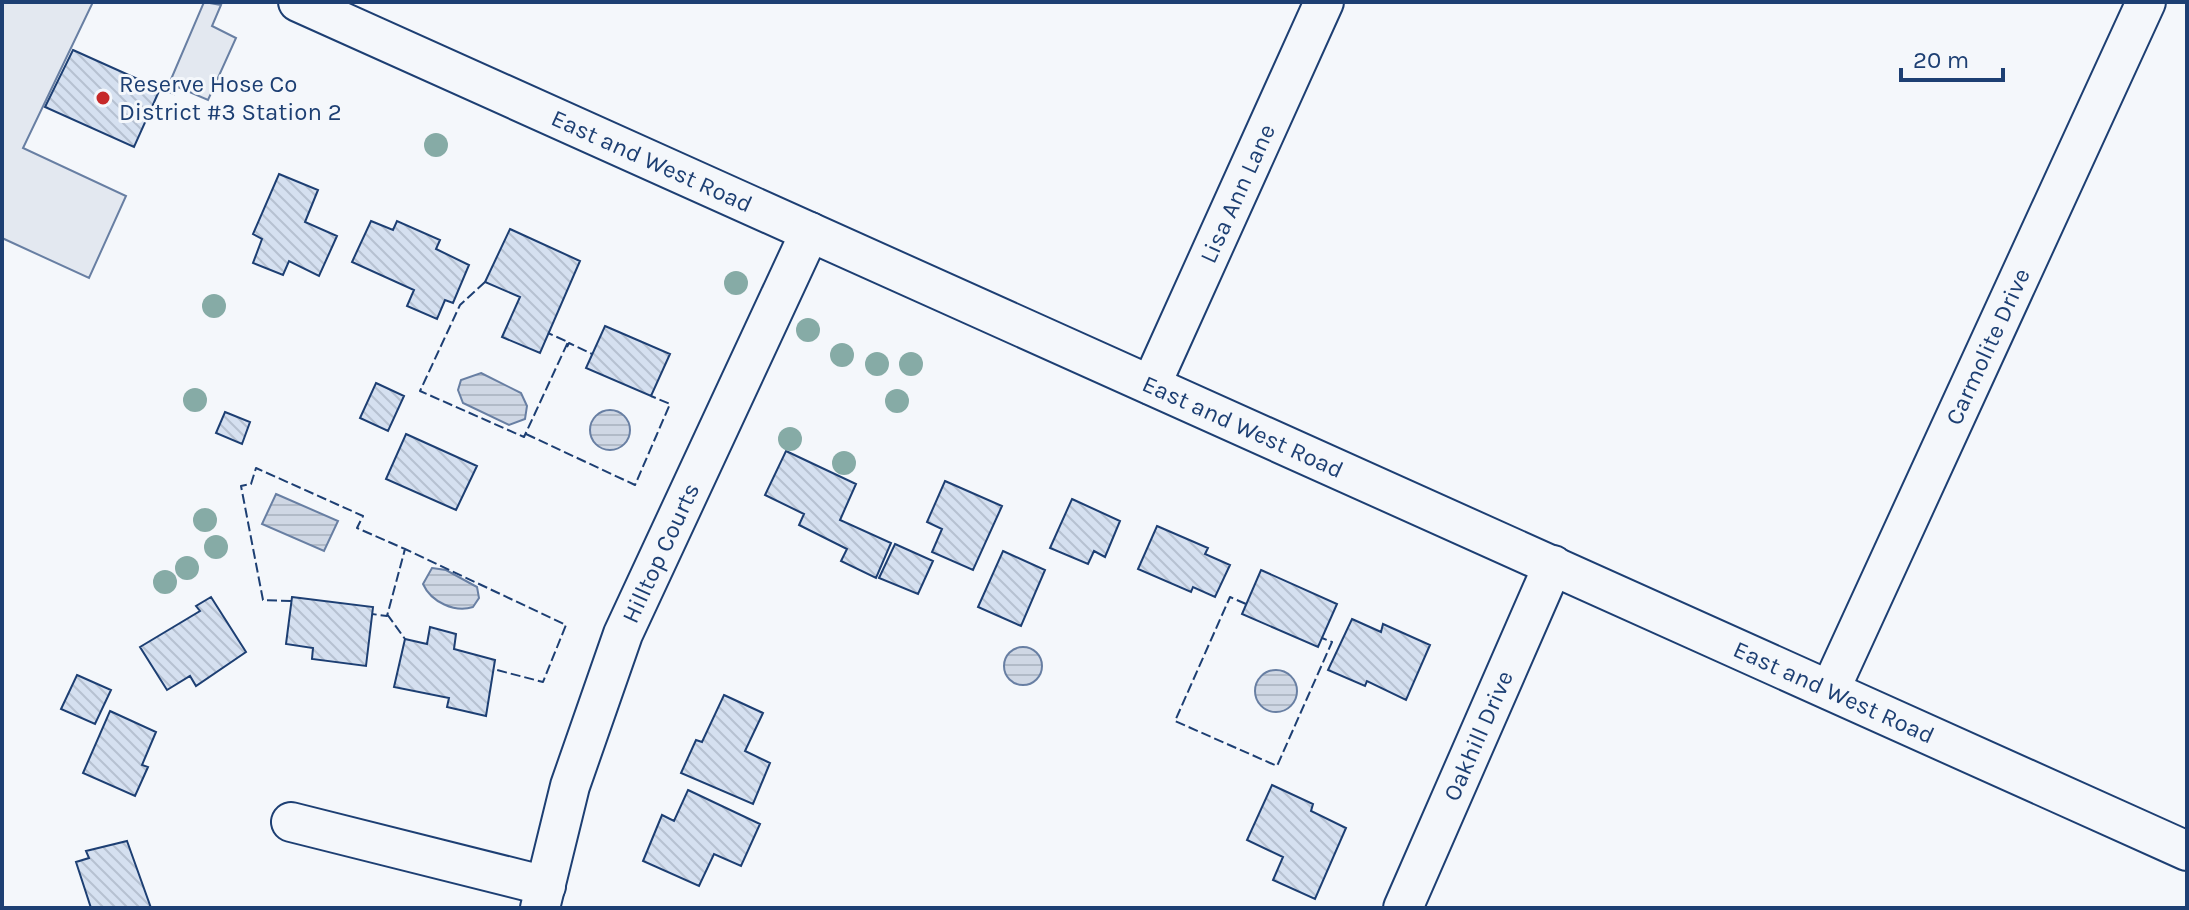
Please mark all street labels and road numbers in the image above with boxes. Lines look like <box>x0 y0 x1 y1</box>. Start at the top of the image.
street label: East and West Road <box>547 104 757 218</box>
street label: Lisa Ann Lane <box>1194 120 1281 268</box>
street label: Carmolite Drive <box>1940 264 2036 429</box>
street label: East and West Road <box>1138 369 1348 484</box>
street label: Hilltop Courts <box>616 478 705 627</box>
street label: East and West Road <box>1729 635 1939 750</box>
street label: Oakhill Drive <box>1438 666 1519 805</box>

